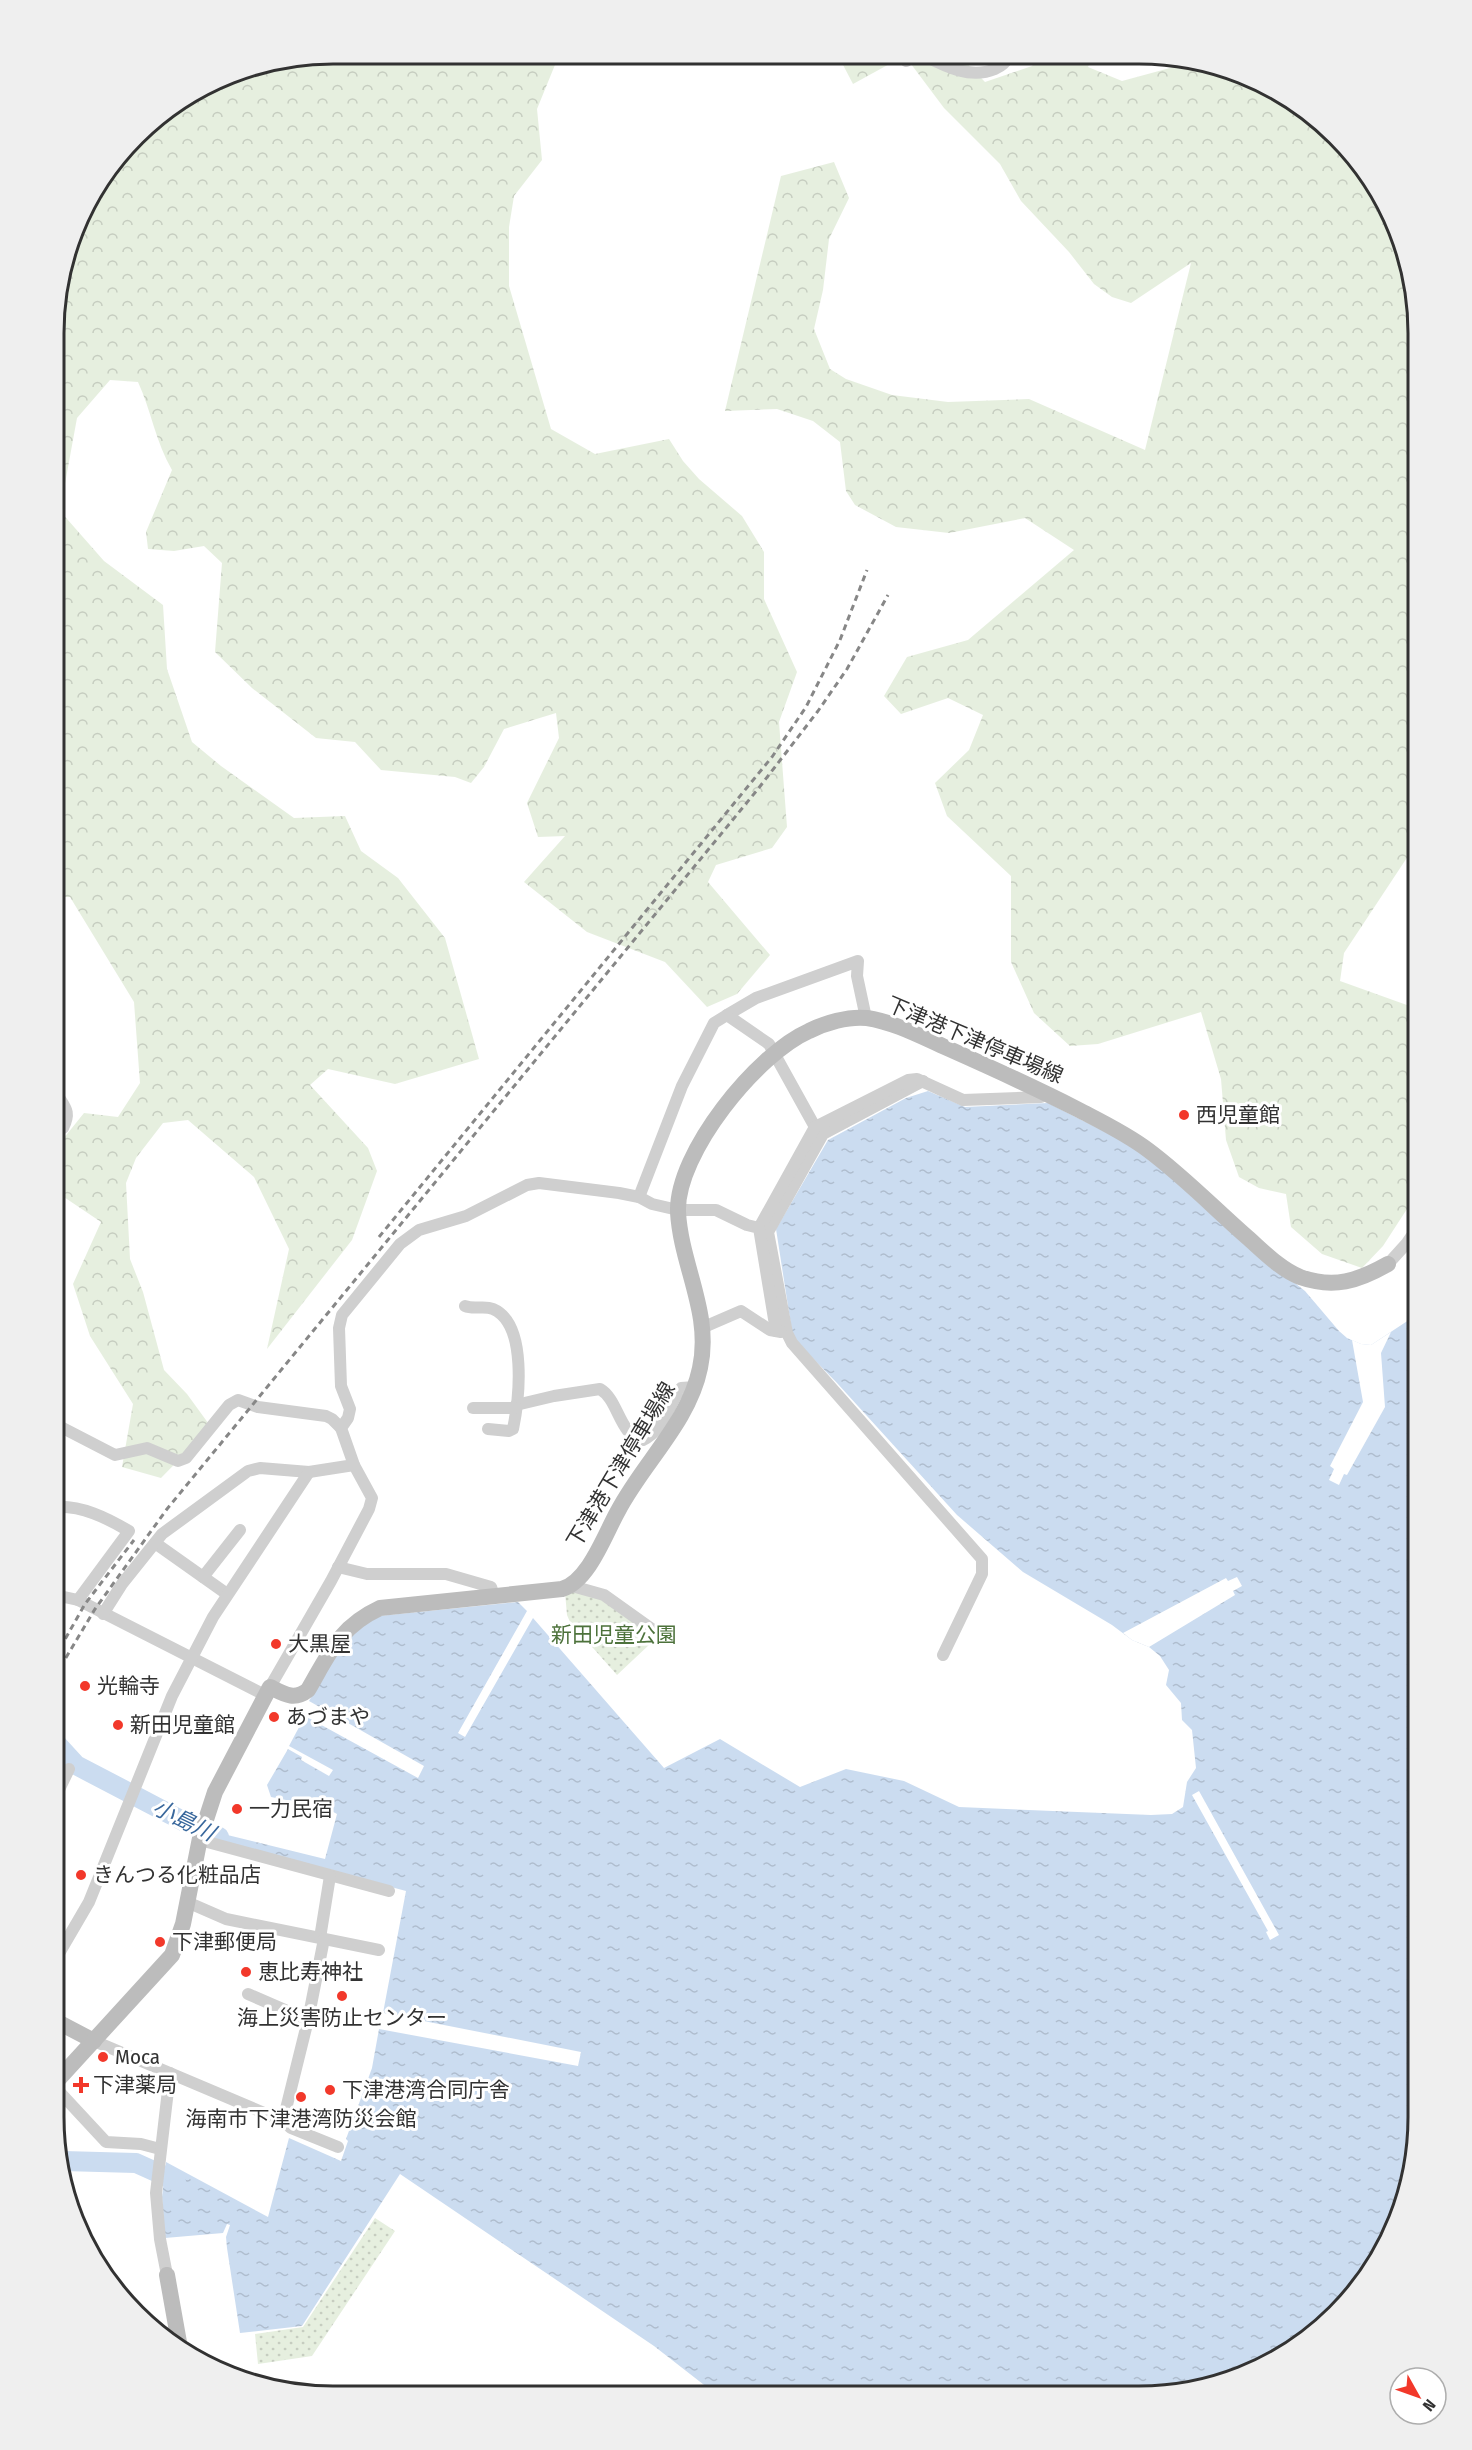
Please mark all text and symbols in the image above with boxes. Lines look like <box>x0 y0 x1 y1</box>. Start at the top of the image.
street label: 下津港下津停車場線 <box>883 991 1067 1089</box>
place label: 西児童館 <box>1196 1102 1280 1128</box>
marker: 西児童館 <box>1177 1108 1191 1122</box>
street label: 下津港下津停車場線 <box>561 1377 681 1553</box>
park label: 新田児童公園 <box>551 1622 677 1648</box>
place label: 大黒屋 <box>288 1631 351 1657</box>
marker: 大黒屋 <box>269 1637 283 1651</box>
place label: 光輪寺 <box>97 1673 160 1699</box>
marker: 光輪寺 <box>78 1679 92 1693</box>
place label: あづまや <box>286 1704 370 1730</box>
marker: あづまや <box>267 1710 281 1724</box>
place label: 新田児童館 <box>130 1712 235 1738</box>
marker: 新田児童館 <box>111 1718 125 1732</box>
water label: 小島川 <box>148 1793 221 1847</box>
place label: 一力民宿 <box>249 1796 333 1822</box>
marker: 一力民宿 <box>230 1802 244 1816</box>
place label: きんつる化粧品店 <box>93 1862 261 1888</box>
marker: きんつる化粧品店 <box>74 1868 88 1882</box>
place label: 下津郵便局 <box>172 1929 277 1955</box>
marker: 下津郵便局 <box>153 1935 167 1949</box>
place label: 恵比寿神社 <box>258 1959 363 1985</box>
marker: 恵比寿神社 <box>239 1965 253 1979</box>
marker: 海上災害防止センター <box>335 1989 349 2003</box>
place label: 海上災害防止センター <box>237 2005 447 2031</box>
place label: Moca <box>115 2044 160 2070</box>
marker: Moca <box>96 2050 110 2064</box>
place label: 下津薬局 <box>93 2072 177 2098</box>
place label: 下津港湾合同庁舎 <box>342 2077 510 2103</box>
marker: 下津薬局 <box>74 2078 88 2092</box>
marker: 下津港湾合同庁舎 <box>323 2083 337 2097</box>
marker: 海南市下津港湾防災会館 <box>294 2090 308 2104</box>
place label: 海南市下津港湾防災会館 <box>186 2106 417 2132</box>
north arrow <box>1388 2366 1448 2426</box>
text: N <box>1419 2396 1439 2415</box>

